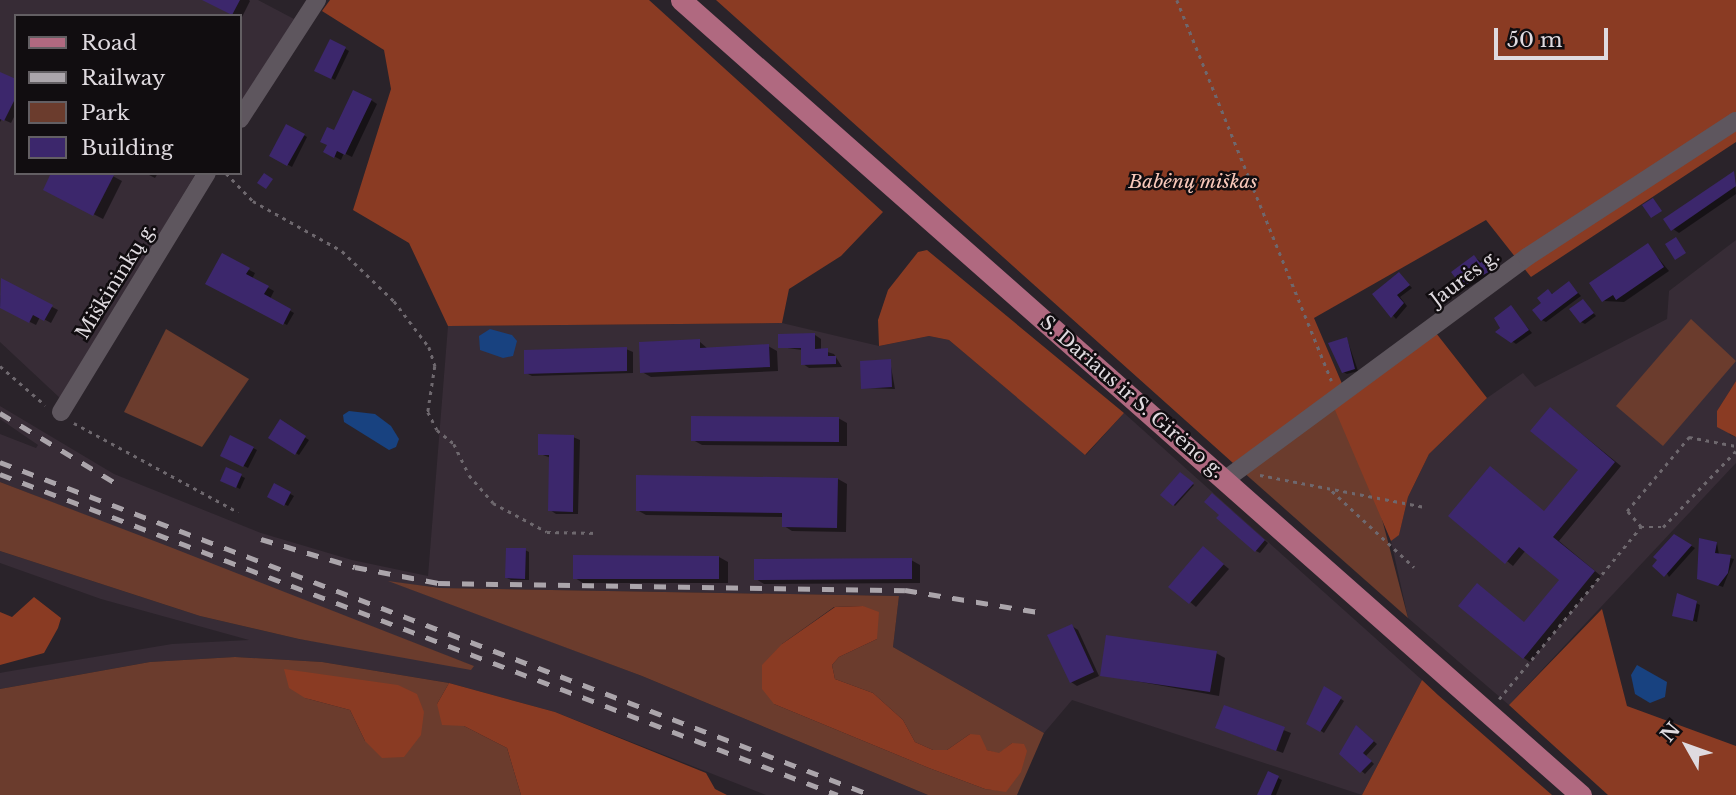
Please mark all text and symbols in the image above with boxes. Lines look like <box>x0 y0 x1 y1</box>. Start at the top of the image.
legend <box>14 14 242 175</box>
scale bar <box>1498 14 1612 58</box>
text: 50 m <box>1507 27 1562 53</box>
text: Road <box>81 30 137 56</box>
text: Railway <box>81 65 165 91</box>
text: Park <box>81 100 130 126</box>
text: Building <box>81 135 173 161</box>
park label: Babėnų miškas <box>1128 171 1258 193</box>
street label: Miškininkų g. <box>71 219 161 343</box>
street label: Jaurės g. <box>1426 245 1504 311</box>
street label: S. Dariaus ir S. Girėno g. <box>1035 311 1229 483</box>
north arrow <box>1652 711 1722 781</box>
text: N <box>1656 718 1685 746</box>

